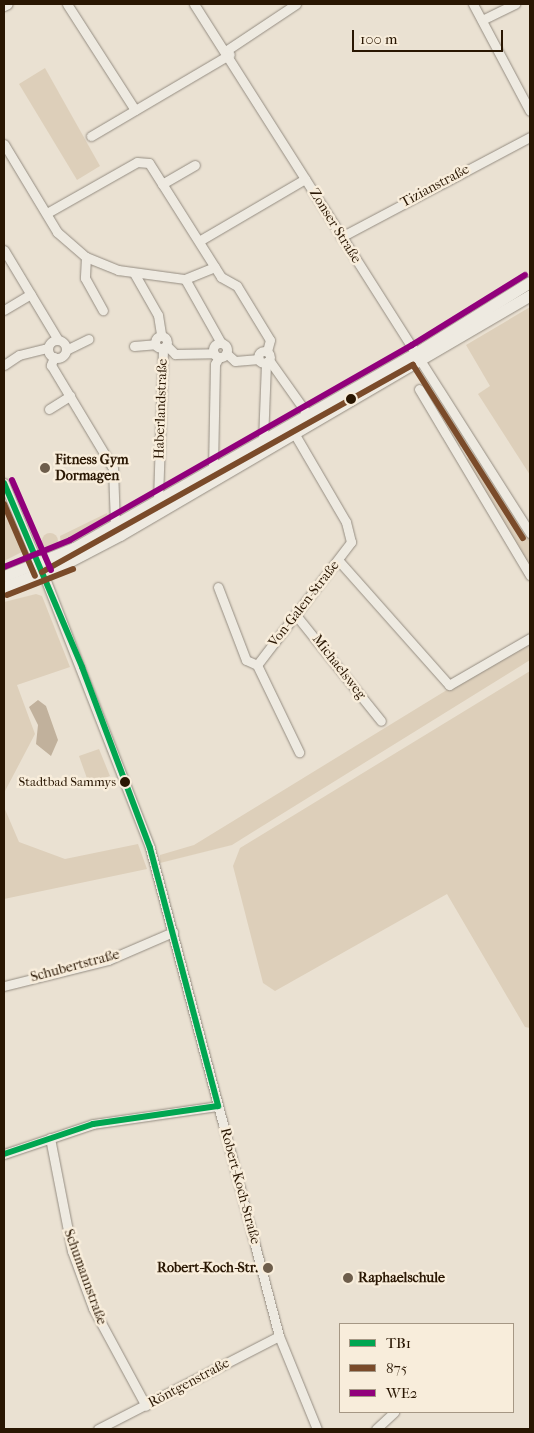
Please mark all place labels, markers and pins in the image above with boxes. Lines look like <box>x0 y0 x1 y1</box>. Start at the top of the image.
unlabelled marker <box>346 394 356 404</box>
place label: Fitness Gym Dormagen <box>55 452 129 484</box>
marker: Fitness Gym Dormagen <box>39 462 51 474</box>
place label: Stadtbad Sammys <box>19 774 116 790</box>
marker: Stadtbad Sammys <box>120 777 130 787</box>
place label: Robert-Koch-Str. <box>157 1260 258 1276</box>
marker: Robert-Koch-Str. <box>262 1262 274 1274</box>
place label: Raphaelschule <box>358 1270 445 1286</box>
marker: Raphaelschule <box>342 1272 354 1284</box>

